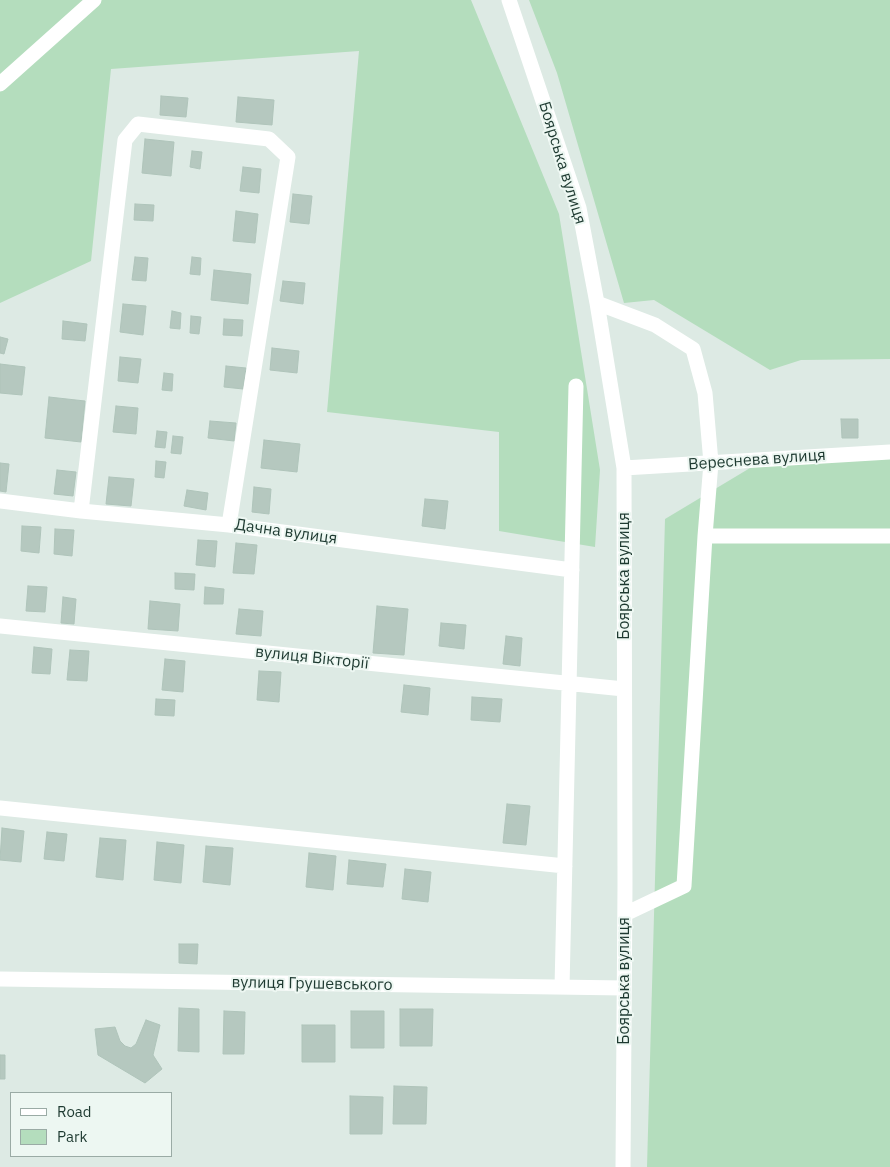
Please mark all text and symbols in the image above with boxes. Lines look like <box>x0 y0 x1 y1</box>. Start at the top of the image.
street label: Боярська вулиця <box>534 99 590 227</box>
street label: Вереснева вулиця <box>688 446 826 474</box>
street label: Боярська вулиця <box>614 512 634 640</box>
street label: Дачна вулиця <box>233 515 339 549</box>
street label: вулиця Вікторії <box>254 642 370 674</box>
street label: Боярська вулиця <box>614 917 634 1045</box>
street label: вулиця Грушевського <box>231 973 393 995</box>
legend <box>10 1092 172 1157</box>
text: Road <box>57 1102 92 1121</box>
text: Park <box>57 1127 87 1146</box>

